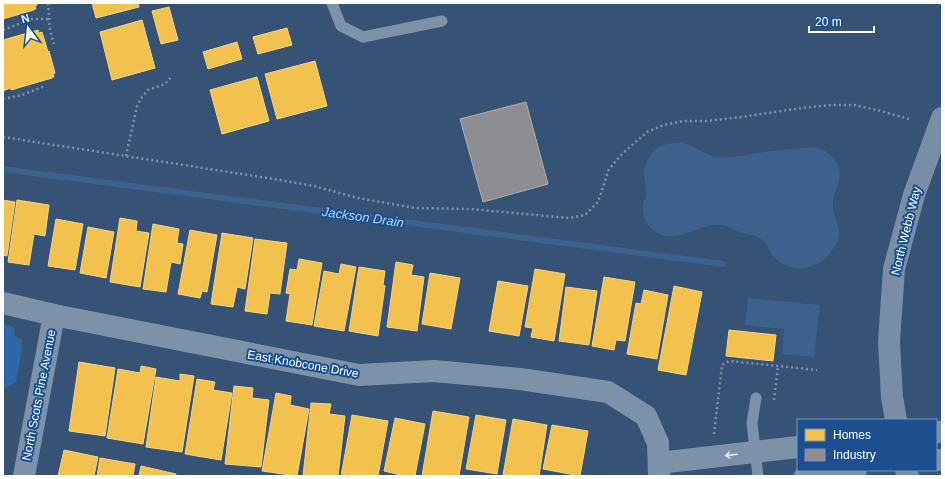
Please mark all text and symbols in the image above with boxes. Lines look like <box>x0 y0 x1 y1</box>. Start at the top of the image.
north arrow <box>8 8 48 48</box>
scale bar <box>809 8 874 34</box>
text: N <box>20 12 31 25</box>
text: 20 m <box>815 15 842 29</box>
street label: North Webb Way <box>888 185 924 277</box>
water label: Jackson Drain <box>320 204 405 230</box>
street label: North Scots Pine Avenue <box>19 328 59 462</box>
street label: East Knobcone Drive <box>246 347 360 381</box>
legend <box>797 419 937 471</box>
text: Homes <box>833 428 871 442</box>
text: Industry <box>833 448 876 462</box>
one-way arrow <box>725 451 738 459</box>

